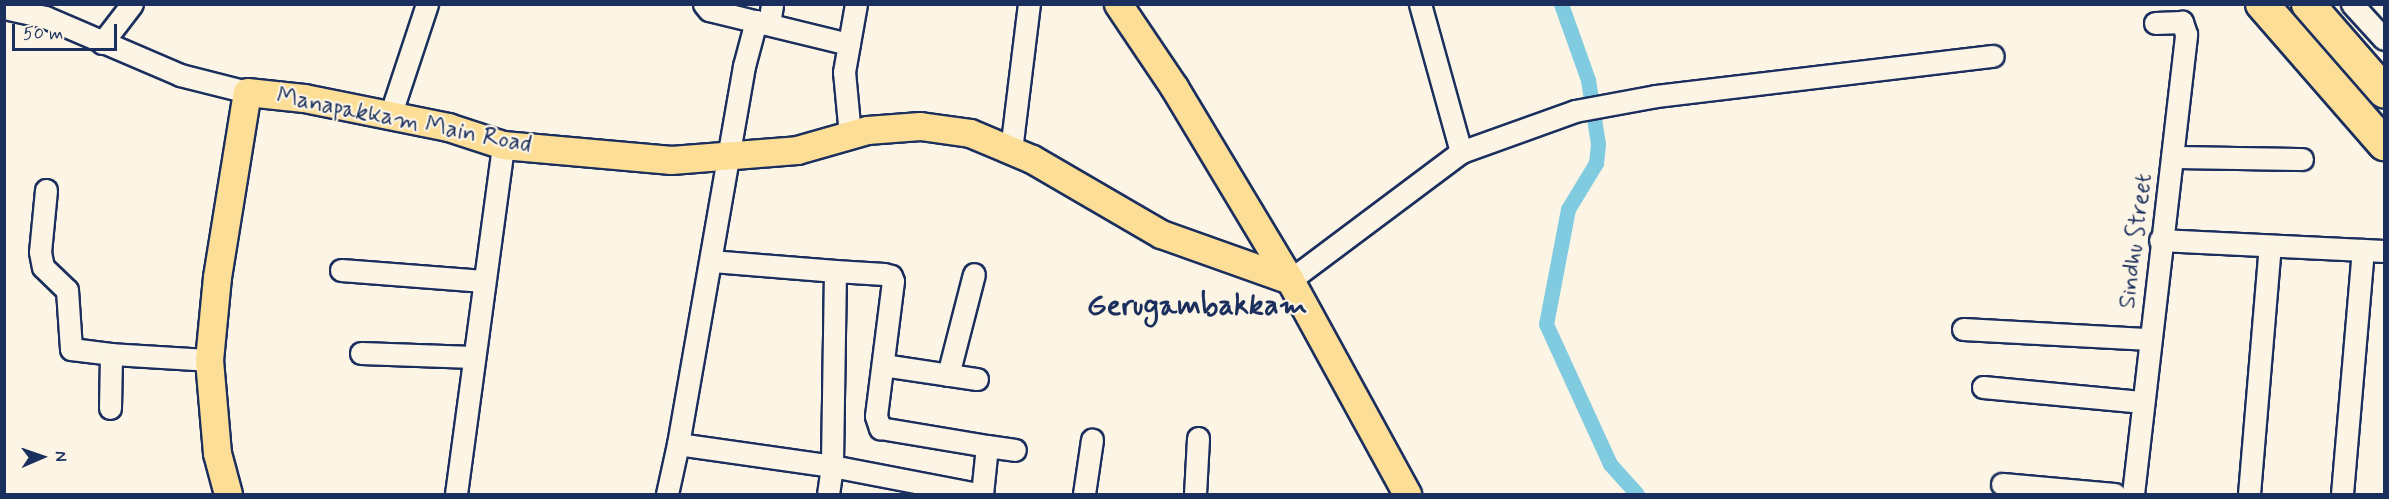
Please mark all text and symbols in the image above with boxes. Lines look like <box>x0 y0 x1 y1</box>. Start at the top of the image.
scale bar <box>15 12 120 50</box>
text: 50 m <box>23 22 63 46</box>
street label: Manapakkam Main Road <box>274 82 534 160</box>
street label: Sindhu Street <box>2113 170 2159 312</box>
district label: Gerugambakkam <box>1087 288 1307 324</box>
north arrow <box>12 427 72 487</box>
text: N <box>50 451 71 462</box>

